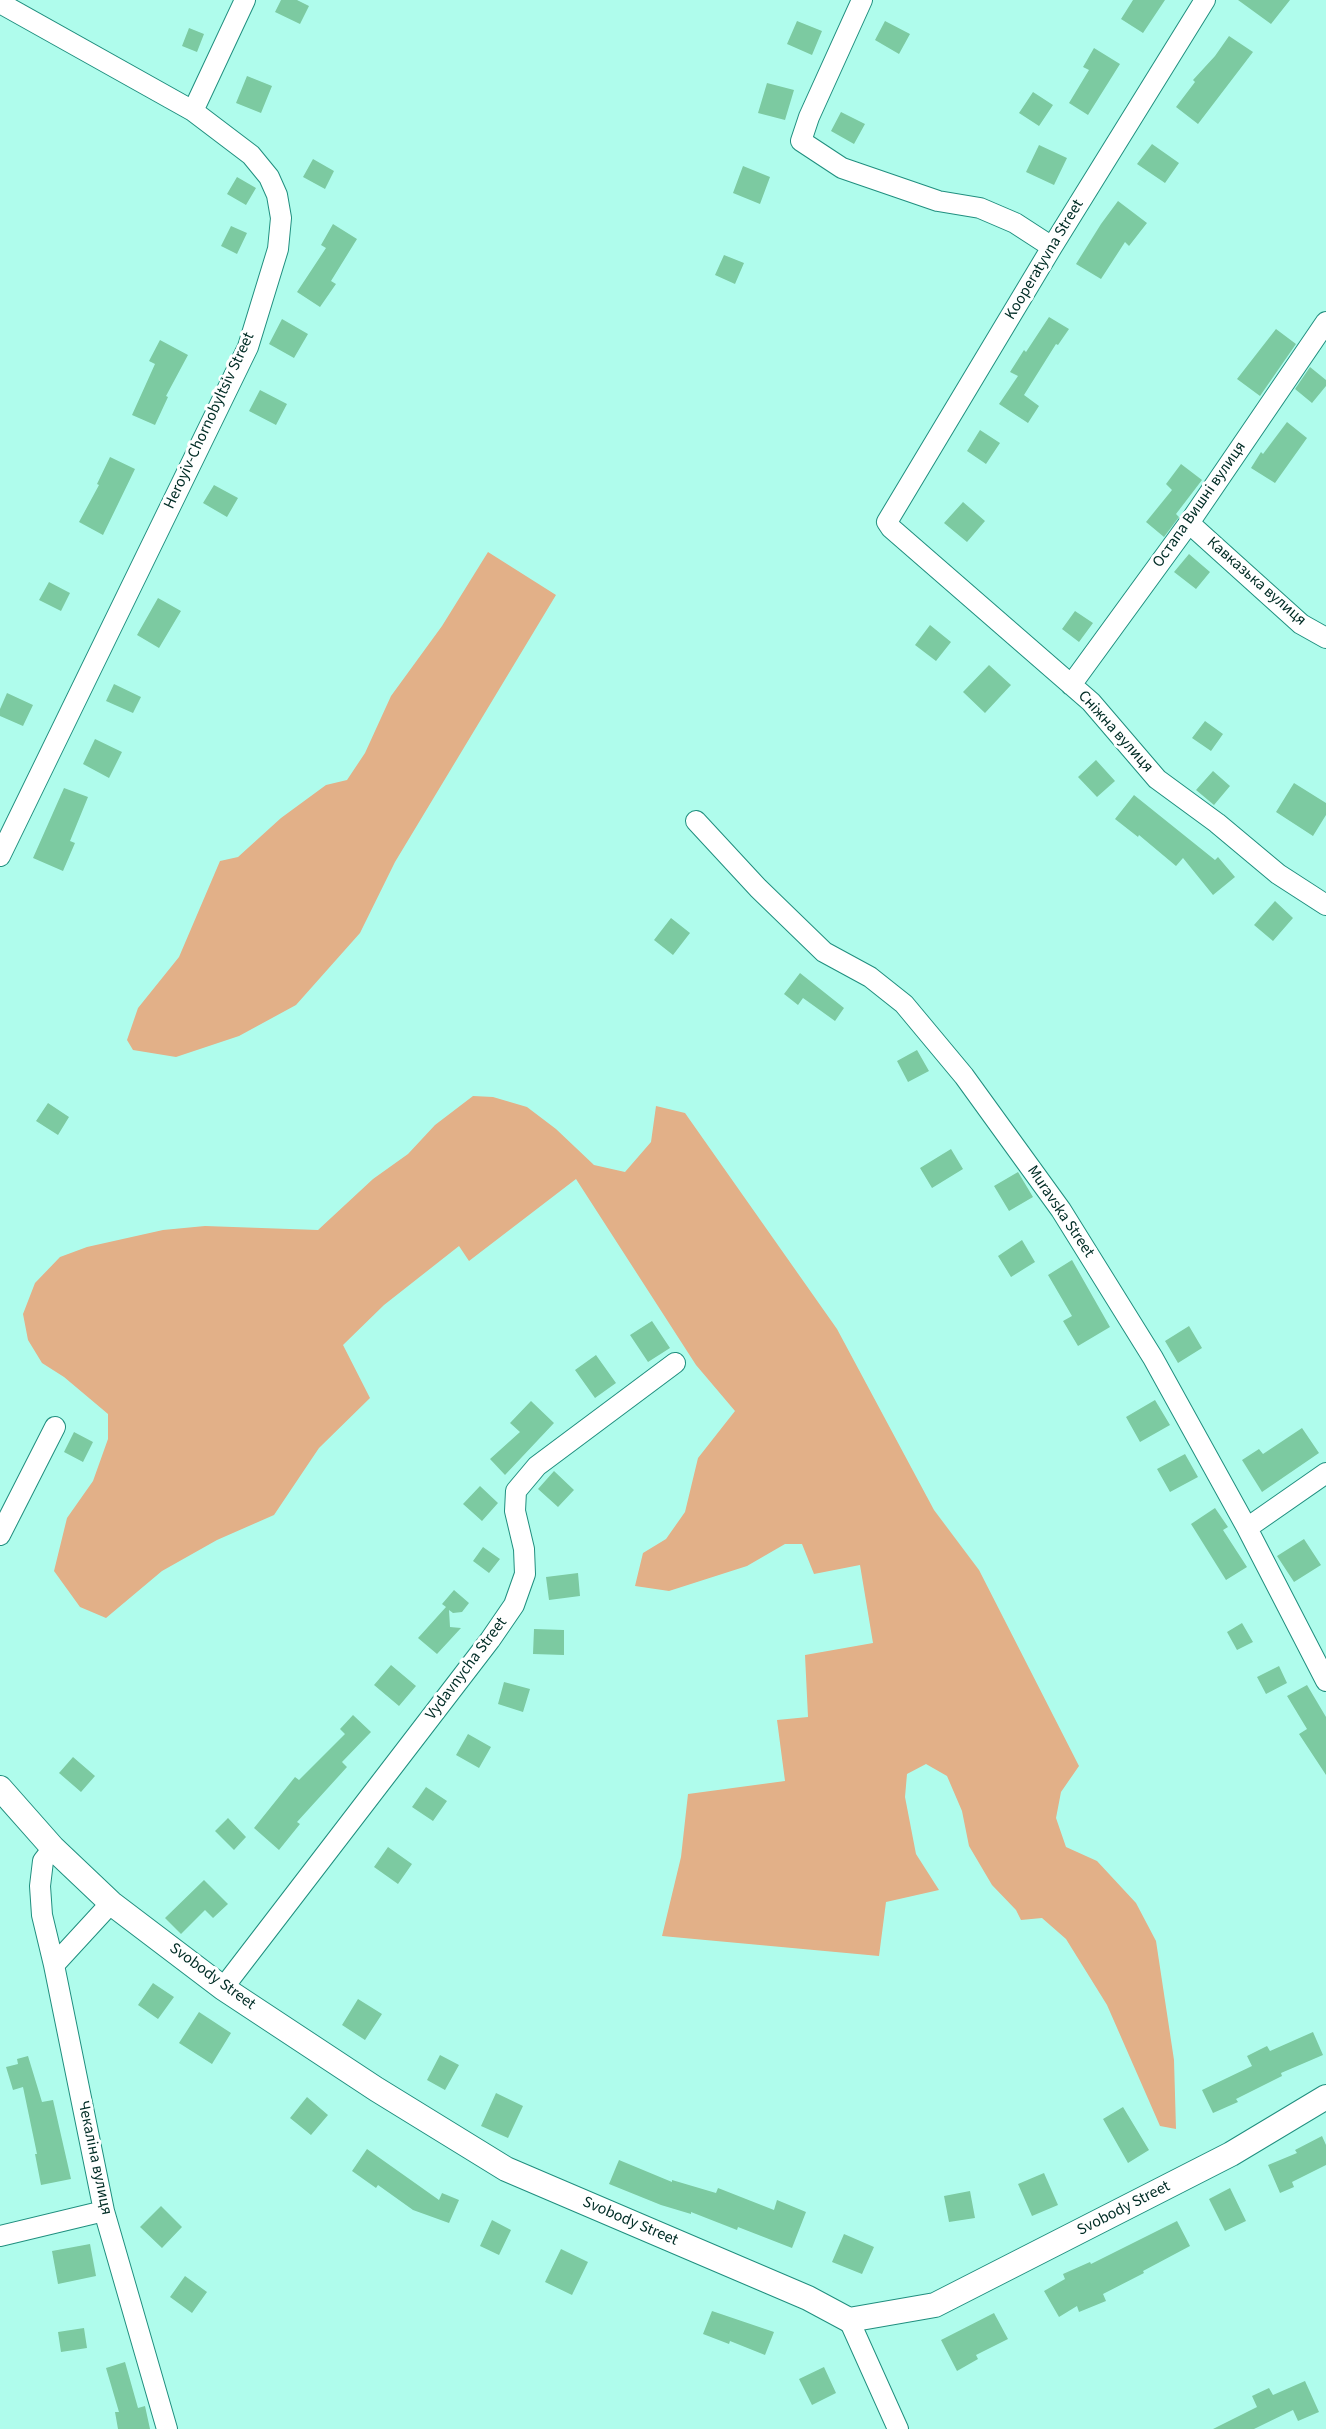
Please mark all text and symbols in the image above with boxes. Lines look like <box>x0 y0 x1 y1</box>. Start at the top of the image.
street label: Kooperatyvna Street <box>1002 196 1088 324</box>
street label: Heroyiv-Chornobyltsiv Street <box>161 330 259 512</box>
street label: Остапа Вишні вулиця <box>1149 438 1251 572</box>
street label: Кавказька вулиця <box>1202 534 1310 630</box>
street label: Сніжна вулиця <box>1073 687 1157 777</box>
street label: Muravska Street <box>1022 1162 1098 1262</box>
street label: Vydavnycha Street <box>422 1614 512 1724</box>
street label: Svobody Street <box>165 1939 259 2015</box>
street label: Чекаліна вулиця <box>73 2099 115 2217</box>
street label: Svobody Street <box>1074 2177 1174 2241</box>
street label: Svobody Street <box>579 2193 681 2251</box>

